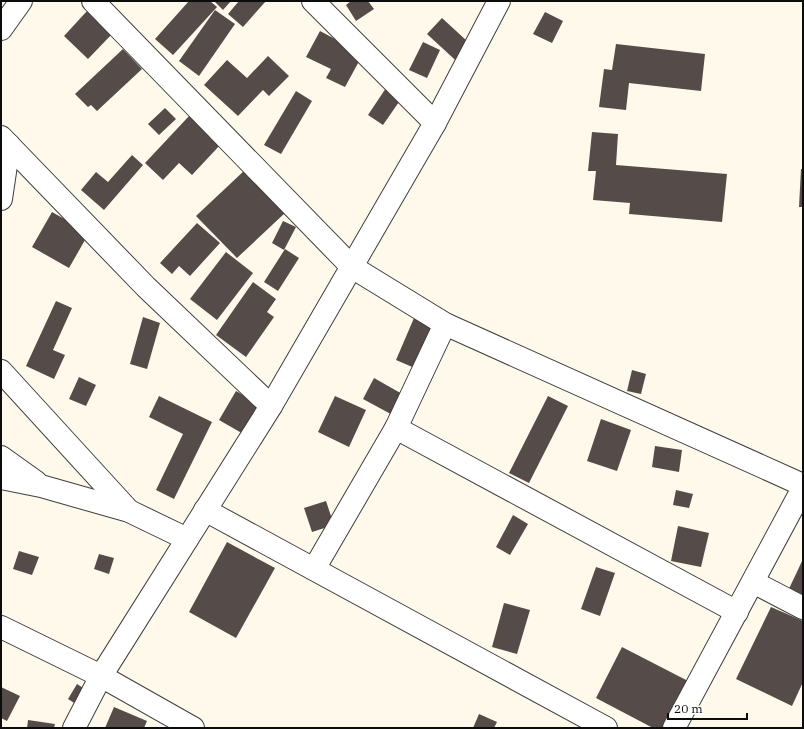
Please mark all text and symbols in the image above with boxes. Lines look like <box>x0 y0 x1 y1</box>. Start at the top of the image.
scale bar <box>668 695 747 721</box>
text: 20 m <box>674 701 703 716</box>

